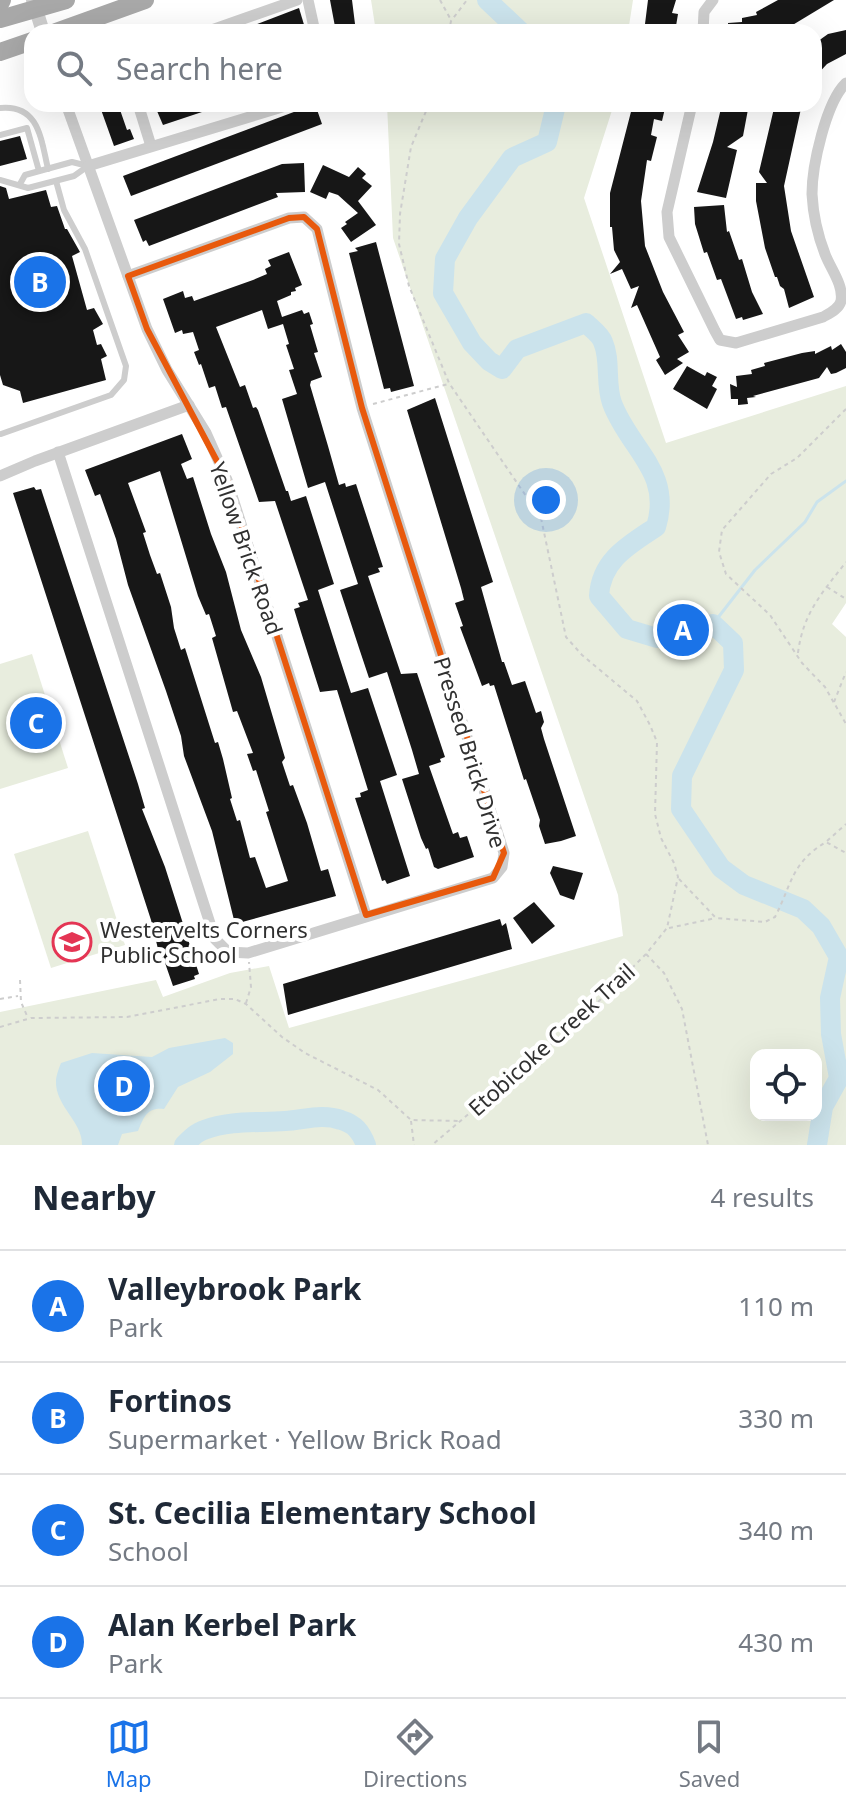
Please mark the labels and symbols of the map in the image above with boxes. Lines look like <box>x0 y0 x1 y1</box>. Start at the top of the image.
pin: B <box>14 252 66 312</box>
street label: Yellow Brick Road <box>203 458 291 638</box>
your location <box>526 480 566 520</box>
pin: A <box>657 600 709 660</box>
street label: Pressed Brick Drive <box>428 653 514 851</box>
pin: C <box>10 693 62 753</box>
place label: Westervelts Corners Public School <box>100 914 308 969</box>
school or university icon: Westervelts Corners Public School <box>51 921 93 963</box>
street label: Etobicoke Creek Trail <box>461 956 641 1122</box>
pin: D <box>98 1056 150 1116</box>

